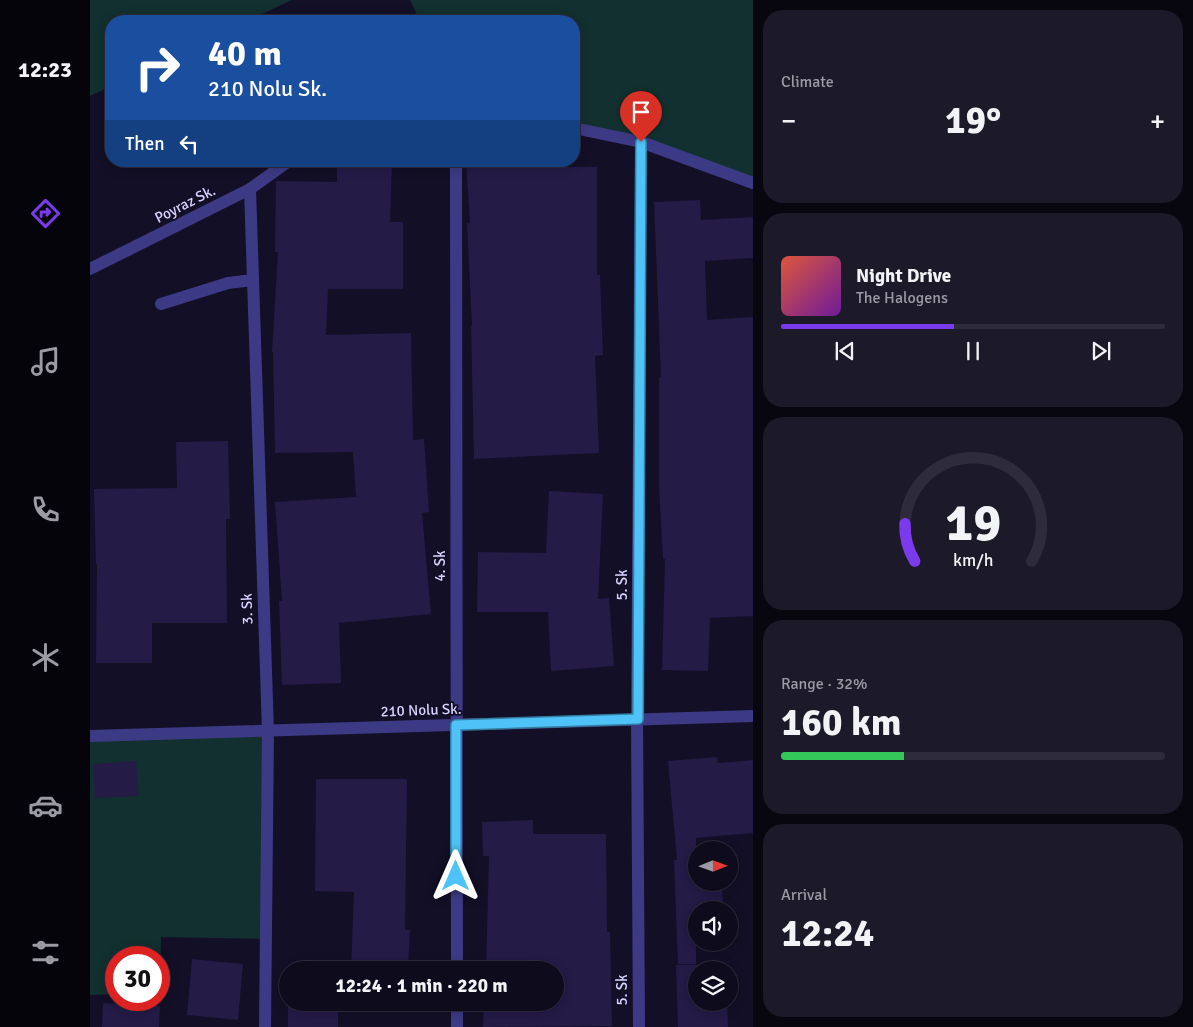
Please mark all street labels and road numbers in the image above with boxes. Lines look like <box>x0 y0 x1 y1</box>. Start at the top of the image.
street label: Poyraz Sk. <box>152 181 218 227</box>
street label: 4. Sk <box>431 550 449 582</box>
street label: 5. Sk <box>613 569 631 601</box>
street label: 3. Sk <box>237 593 257 625</box>
street label: 210 Nolu Sk. <box>380 700 462 720</box>
street label: 5. Sk <box>613 974 631 1006</box>

